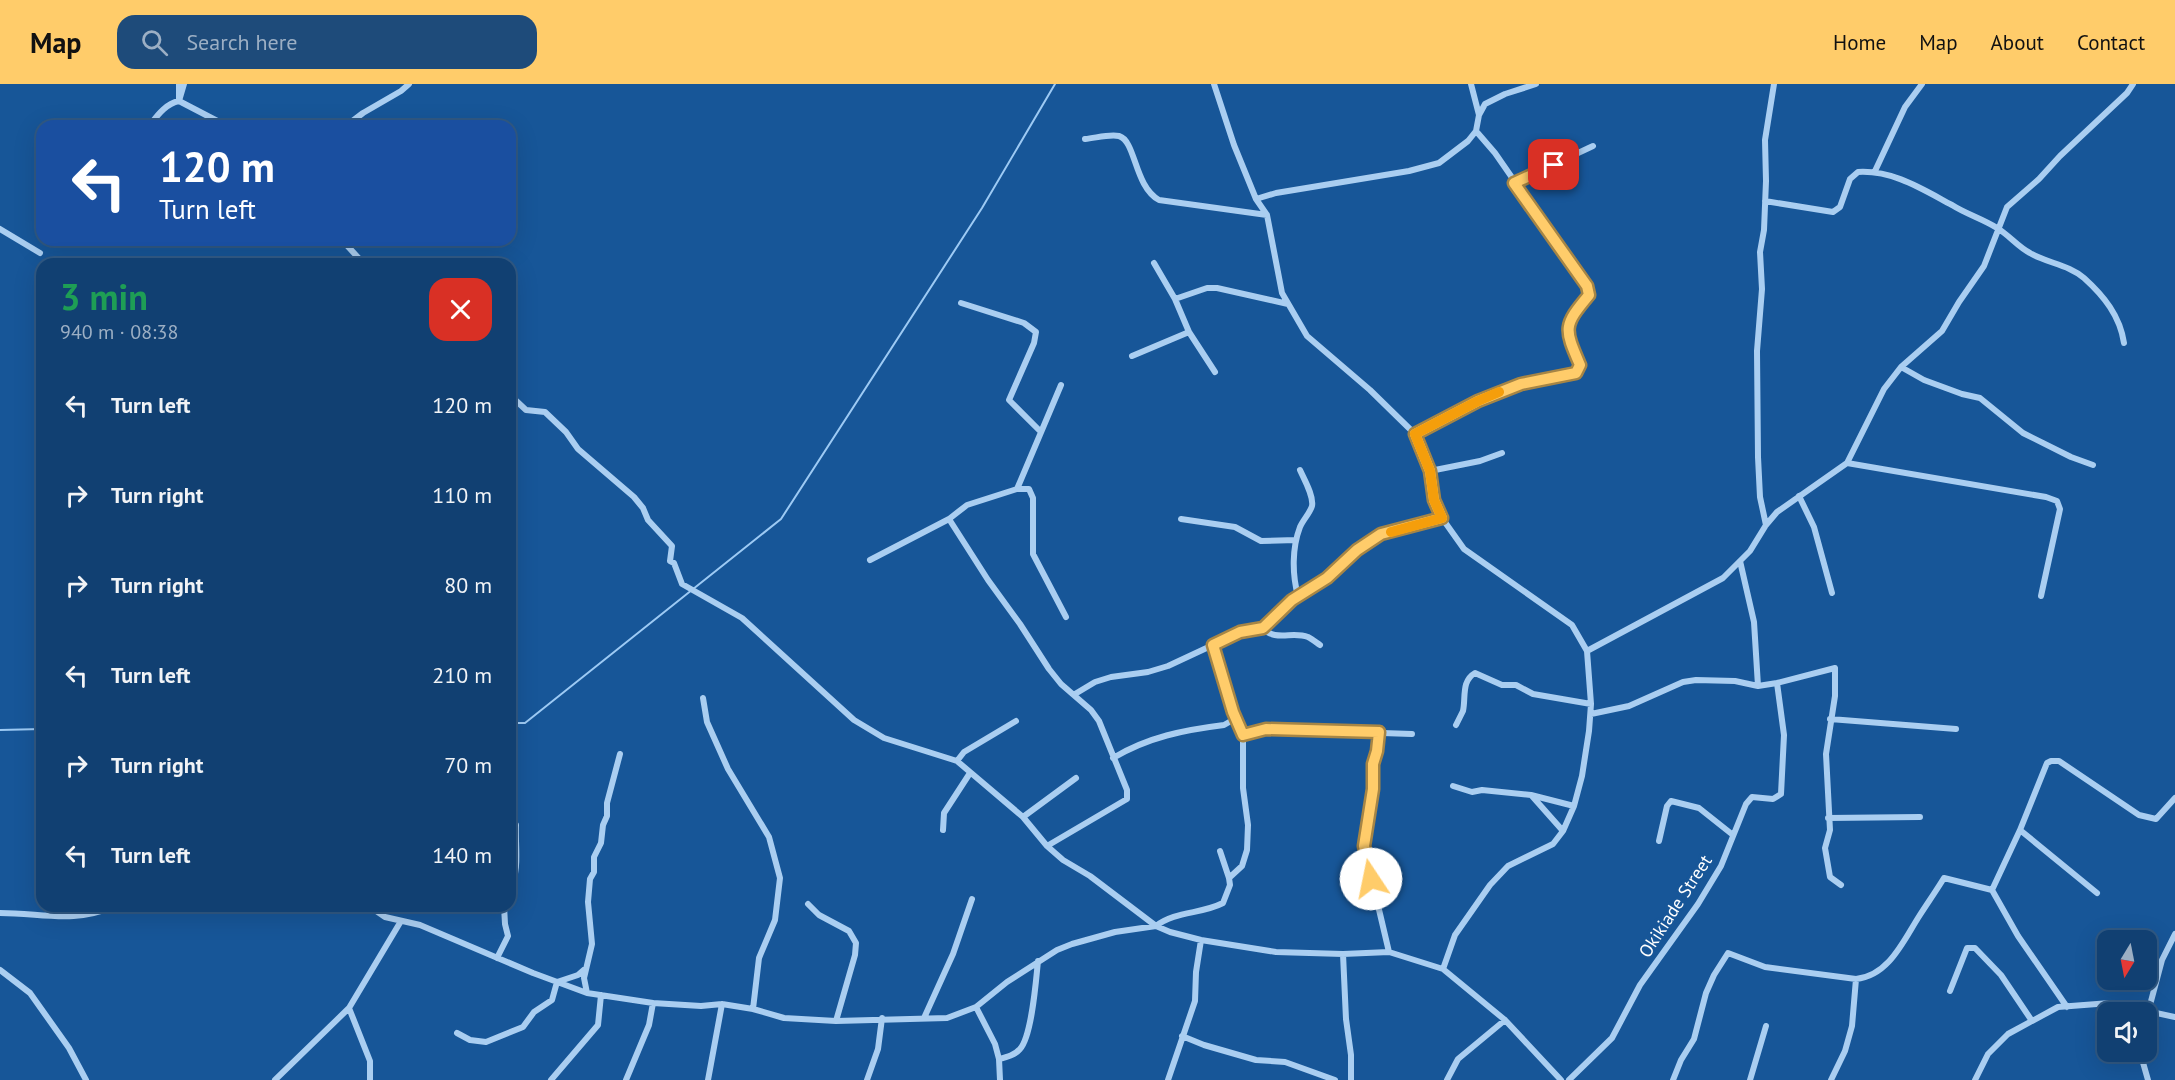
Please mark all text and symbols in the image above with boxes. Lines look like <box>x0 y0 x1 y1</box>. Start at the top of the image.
search box <box>117 15 537 69</box>
text: Map <box>30 24 81 61</box>
icon: search <box>138 26 171 59</box>
text: Search here <box>186 28 297 56</box>
text: Home <box>1833 29 1886 56</box>
text: Map <box>1919 29 1958 56</box>
text: About <box>1991 29 2044 56</box>
text: Contact <box>2077 29 2145 56</box>
text: 120 m <box>159 139 275 194</box>
pin <box>1528 139 1579 190</box>
icon: left <box>60 144 138 222</box>
icon: arrive <box>1537 148 1570 181</box>
text: Turn left <box>159 192 256 226</box>
text: 3 min <box>60 273 148 320</box>
button: close <box>429 278 492 341</box>
text: 940 m · 08:38 <box>60 319 178 345</box>
icon: left <box>60 389 93 422</box>
text: Turn left <box>111 391 191 419</box>
text: 120 m <box>432 391 492 419</box>
icon: right <box>60 479 93 512</box>
text: Turn right <box>111 481 203 509</box>
text: 110 m <box>432 481 492 509</box>
icon: right <box>60 569 93 602</box>
text: Turn right <box>111 571 203 599</box>
text: 80 m <box>444 571 492 599</box>
icon: left <box>60 659 93 692</box>
text: Turn left <box>111 661 191 689</box>
text: 210 m <box>432 661 492 689</box>
icon: right <box>60 749 93 782</box>
text: Turn right <box>111 751 203 779</box>
text: 70 m <box>444 751 492 779</box>
icon: left <box>60 839 93 872</box>
text: Turn left <box>111 841 191 869</box>
text: 140 m <box>432 841 492 869</box>
position arrow <box>1339 847 1403 911</box>
street label: Okikiade Street <box>1633 850 1717 962</box>
north arrow <box>2097 930 2157 990</box>
map controls <box>2097 930 2157 1062</box>
button: sound <box>2097 1002 2157 1062</box>

